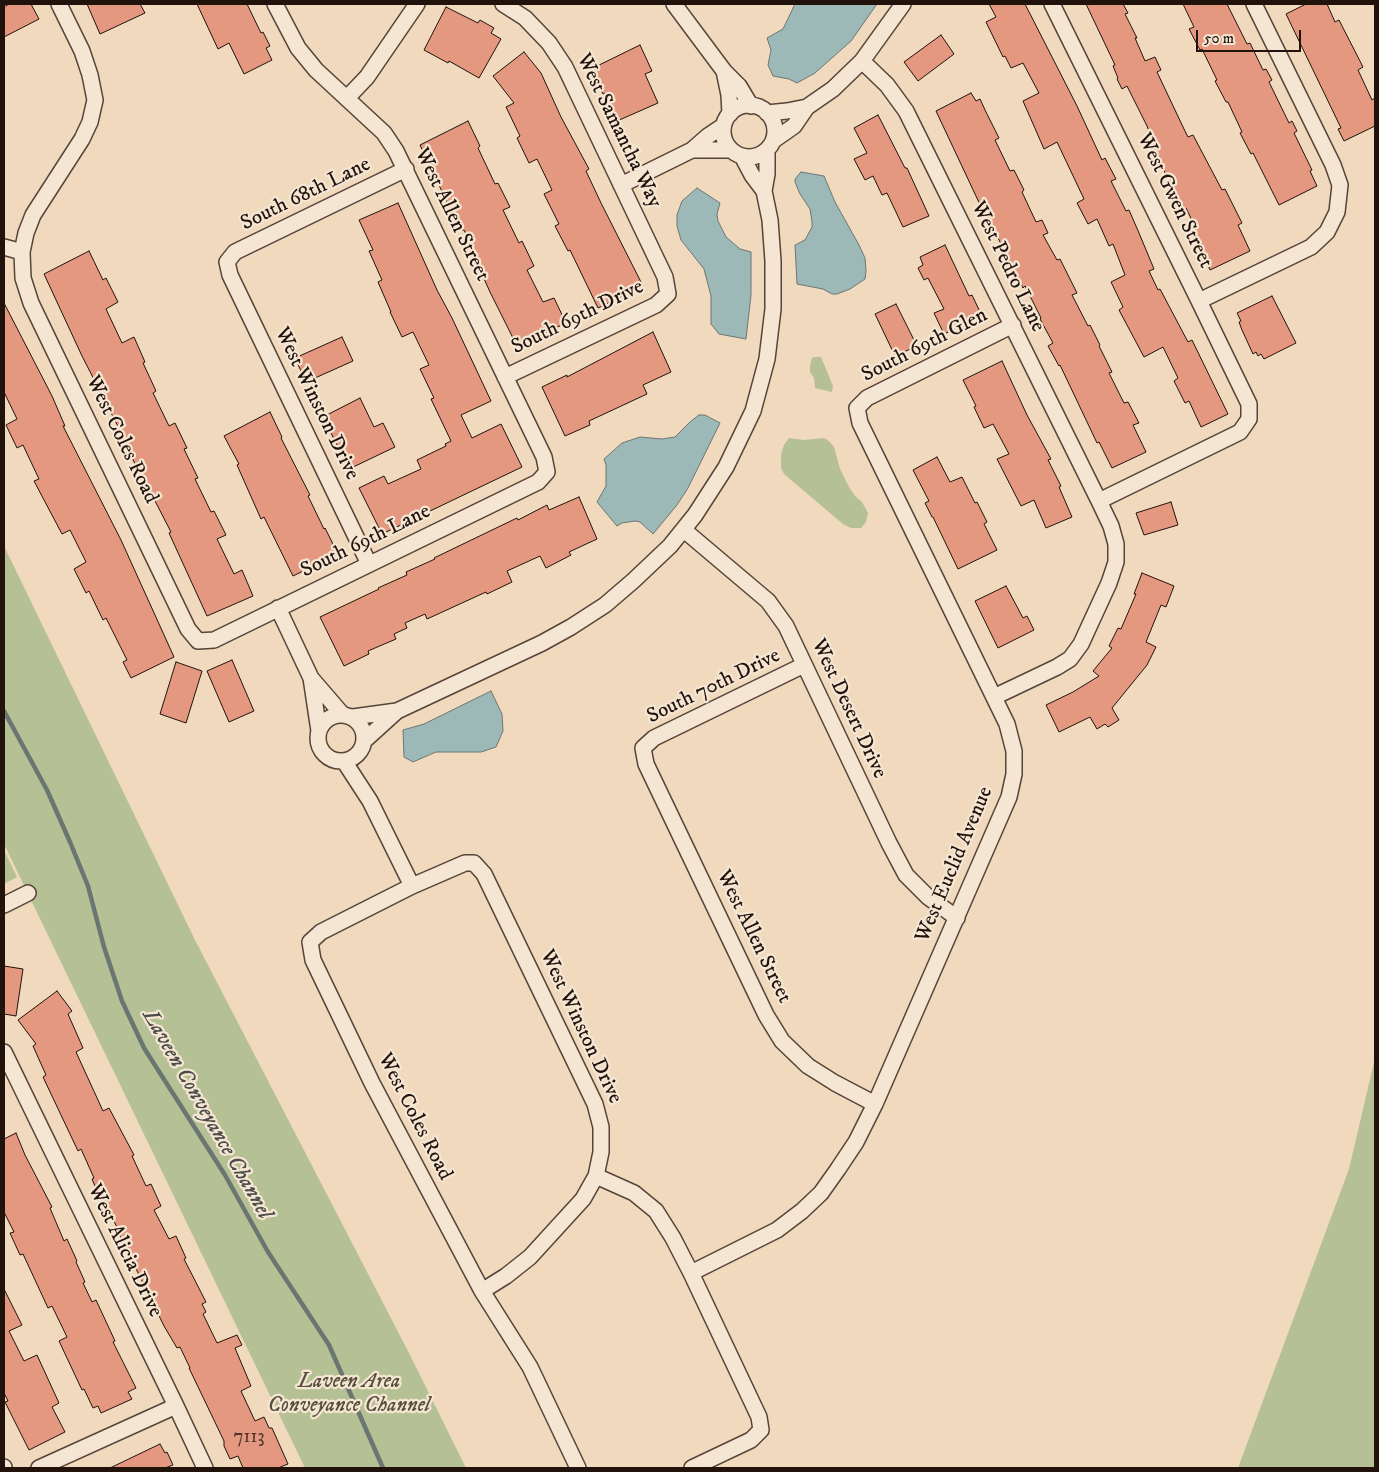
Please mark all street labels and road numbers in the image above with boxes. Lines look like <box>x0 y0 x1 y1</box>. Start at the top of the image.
street label: West Samantha Way <box>570 50 666 212</box>
street label: West Gwen Street <box>1130 129 1218 273</box>
street label: West Allen Street <box>408 144 494 286</box>
street label: South 68th Lane <box>237 153 375 237</box>
street label: West Pedro Lane <box>964 197 1050 337</box>
street label: South 69th Drive <box>508 275 648 361</box>
street label: South 69th Glen <box>858 303 992 389</box>
street label: West Winston Drive <box>268 323 364 485</box>
street label: West Coles Road <box>79 372 163 508</box>
street label: South 69th Lane <box>297 500 435 584</box>
street label: West Desert Drive <box>805 635 891 783</box>
street label: South 70th Drive <box>643 644 785 730</box>
street label: West Euclid Avenue <box>911 783 999 947</box>
street label: West Allen Street <box>710 866 796 1008</box>
street label: West Winston Drive <box>533 946 627 1108</box>
street label: West Coles Road <box>371 1049 457 1185</box>
street label: West Alicia Drive <box>81 1180 167 1322</box>

